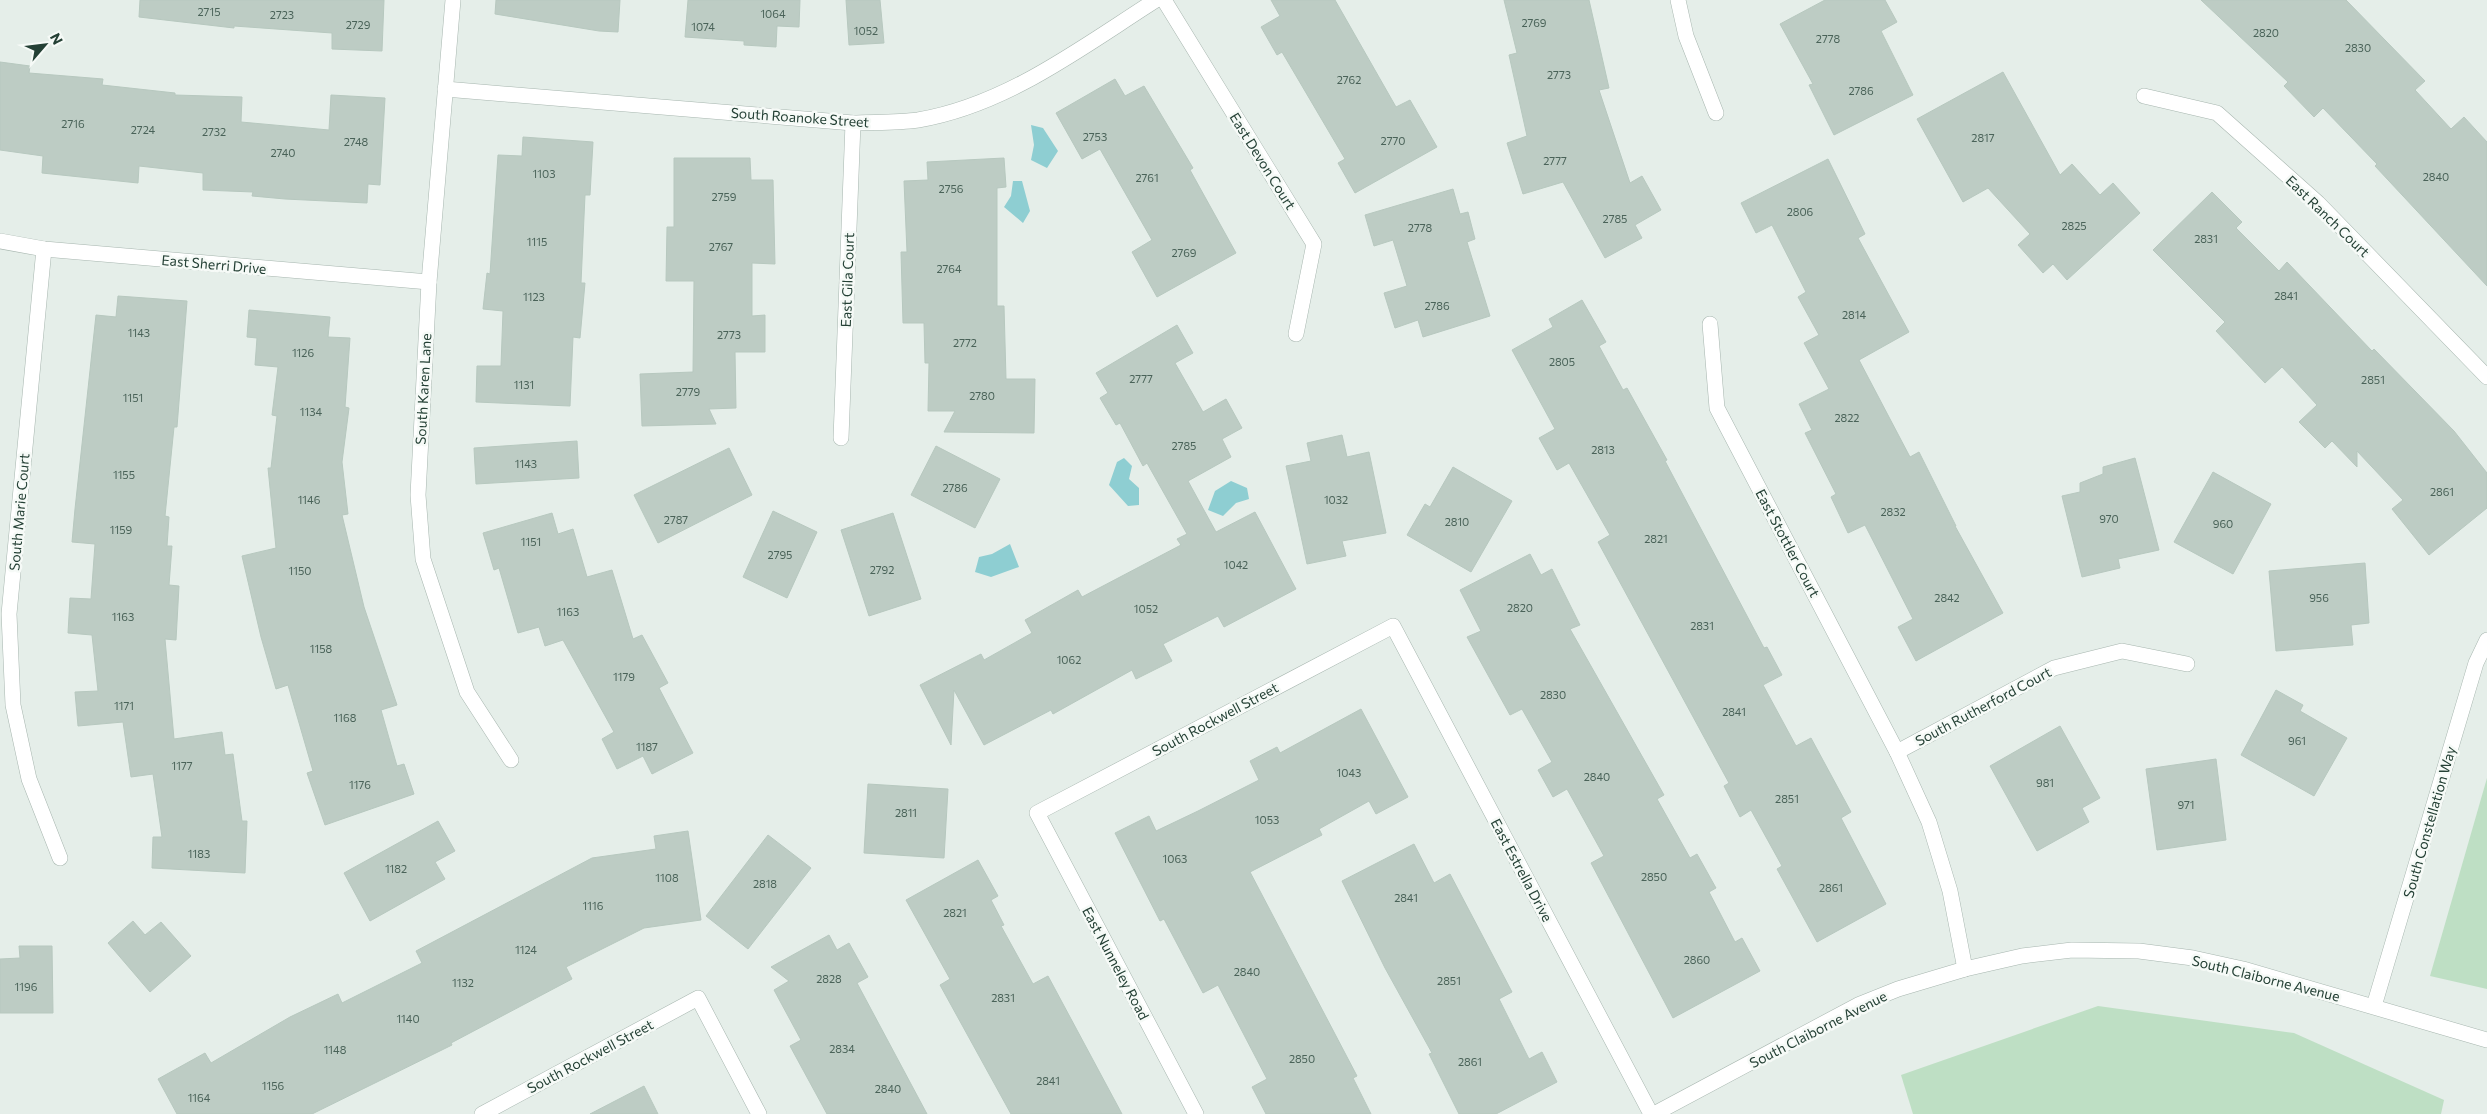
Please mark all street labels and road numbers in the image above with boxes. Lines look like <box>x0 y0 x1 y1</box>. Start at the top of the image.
street label: South Roanoke Street <box>730 104 870 130</box>
street label: East Devon Court <box>1226 109 1300 213</box>
street label: East Ranch Court <box>2283 172 2374 260</box>
street label: East Gila Court <box>837 232 857 328</box>
street label: East Sherri Drive <box>161 251 267 277</box>
street label: South Karen Lane <box>412 333 434 445</box>
street label: South Marie Court <box>5 452 33 571</box>
street label: East Stottler Court <box>1752 486 1824 600</box>
street label: South Rutherford Court <box>1912 663 2054 749</box>
street label: South Rockwell Street <box>1149 678 1281 759</box>
street label: South Constellation Way <box>2399 744 2459 900</box>
street label: East Estrella Drive <box>1488 816 1556 924</box>
street label: East Nunneley Road <box>1079 904 1153 1022</box>
street label: South Claiborne Avenue <box>2190 951 2342 1005</box>
street label: South Claiborne Avenue <box>1746 987 1890 1071</box>
street label: South Rockwell Street <box>524 1015 656 1096</box>

